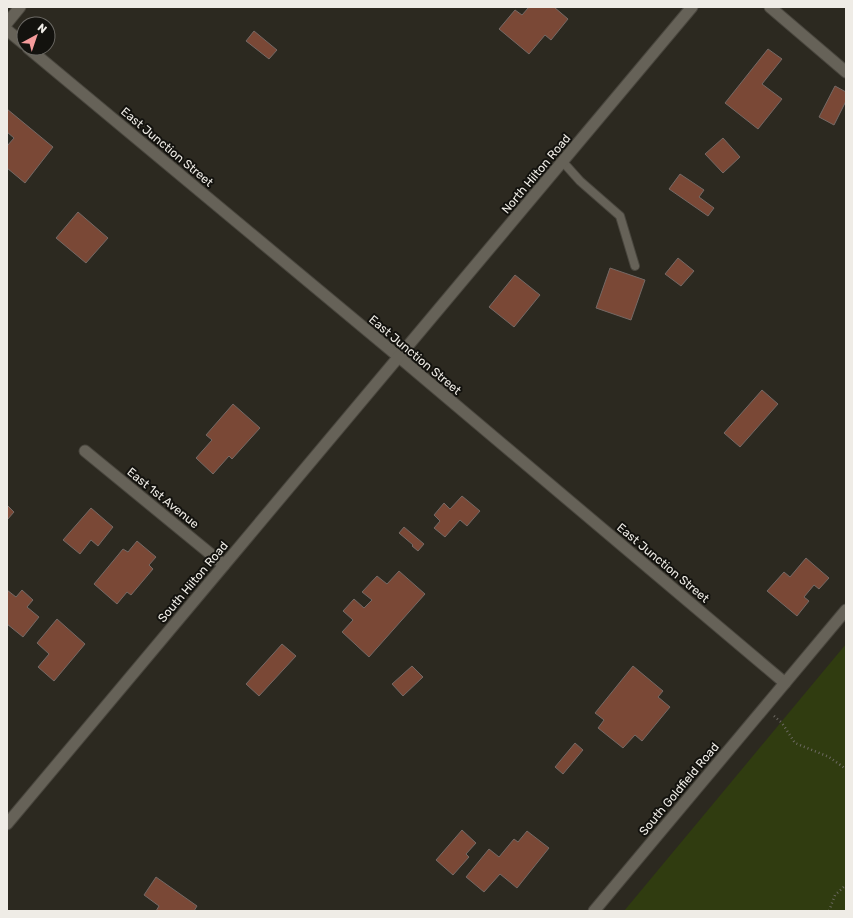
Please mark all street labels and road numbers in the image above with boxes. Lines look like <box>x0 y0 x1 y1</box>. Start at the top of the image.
street label: East Junction Street <box>118 104 216 190</box>
street label: North Hilton Road <box>499 131 573 217</box>
street label: East Junction Street <box>366 312 464 398</box>
street label: East 1st Avenue <box>124 465 202 531</box>
street label: East Junction Street <box>614 520 712 606</box>
street label: South Hilton Road <box>155 539 231 625</box>
street label: South Goldfield Road <box>636 740 722 838</box>

